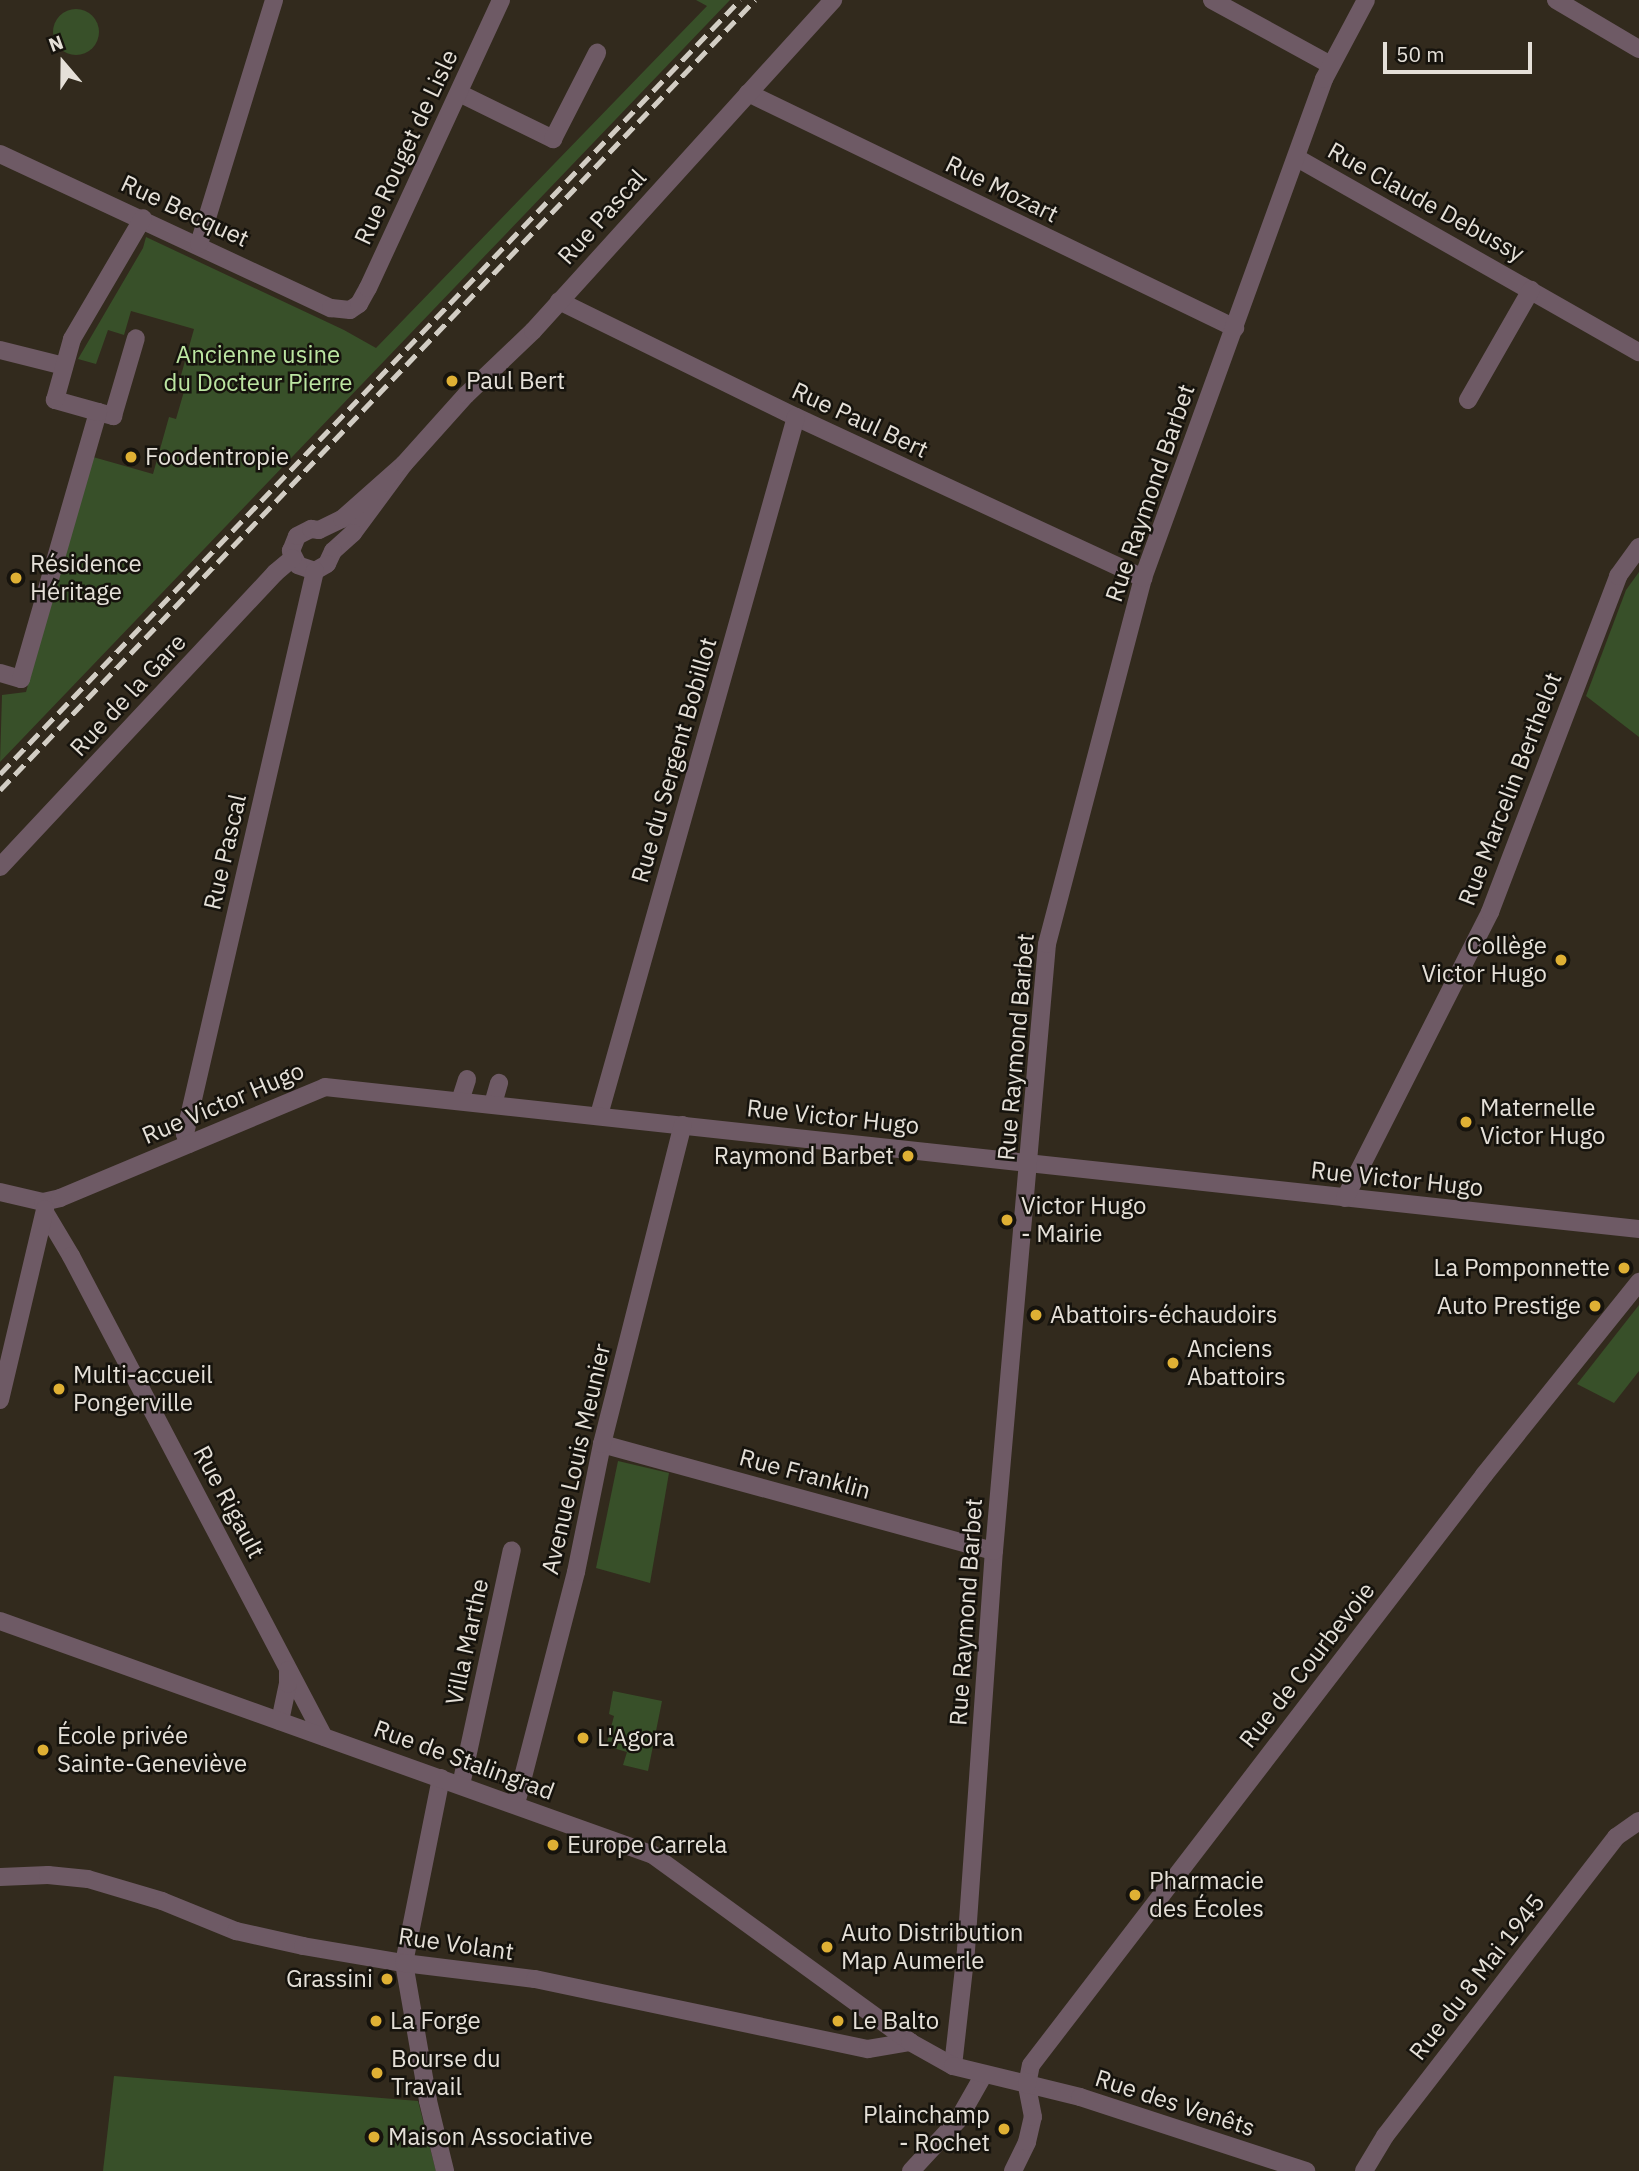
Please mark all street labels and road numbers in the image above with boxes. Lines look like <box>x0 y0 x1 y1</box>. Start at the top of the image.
street label: Rue Rouget de Lisle <box>348 45 464 249</box>
street label: Rue Claude Debussy <box>1323 136 1529 268</box>
street label: Rue Mozart <box>941 149 1063 229</box>
street label: Rue Pascal <box>552 163 652 271</box>
street label: Rue Becquet <box>116 169 254 253</box>
street label: Rue Paul Bert <box>787 376 933 464</box>
street label: Rue Raymond Barbet <box>1099 381 1201 605</box>
street label: Rue de la Gare <box>64 628 192 762</box>
street label: Rue du Sergent Bobillot <box>625 634 723 886</box>
street label: Rue Marcelin Berthelot <box>1452 668 1568 910</box>
street label: Rue Pascal <box>198 791 252 913</box>
street label: Rue Raymond Barbet <box>992 932 1040 1162</box>
street label: Rue Victor Hugo <box>138 1056 308 1150</box>
street label: Rue Victor Hugo <box>745 1094 921 1140</box>
street label: Rue Victor Hugo <box>1309 1156 1485 1202</box>
street label: Avenue Louis Meunier <box>535 1341 617 1577</box>
street label: Rue Rigault <box>187 1441 271 1563</box>
street label: Rue Franklin <box>736 1443 874 1505</box>
street label: Rue Raymond Barbet <box>944 1497 988 1727</box>
street label: Villa Marthe <box>440 1576 494 1708</box>
street label: Rue de Courbevoie <box>1233 1576 1381 1754</box>
street label: Rue de Stalingrad <box>370 1714 558 1806</box>
street label: Rue du 8 Mai 1945 <box>1403 1888 1551 2066</box>
street label: Rue Volant <box>396 1922 516 1966</box>
street label: Rue des Venêts <box>1091 2064 1259 2142</box>

